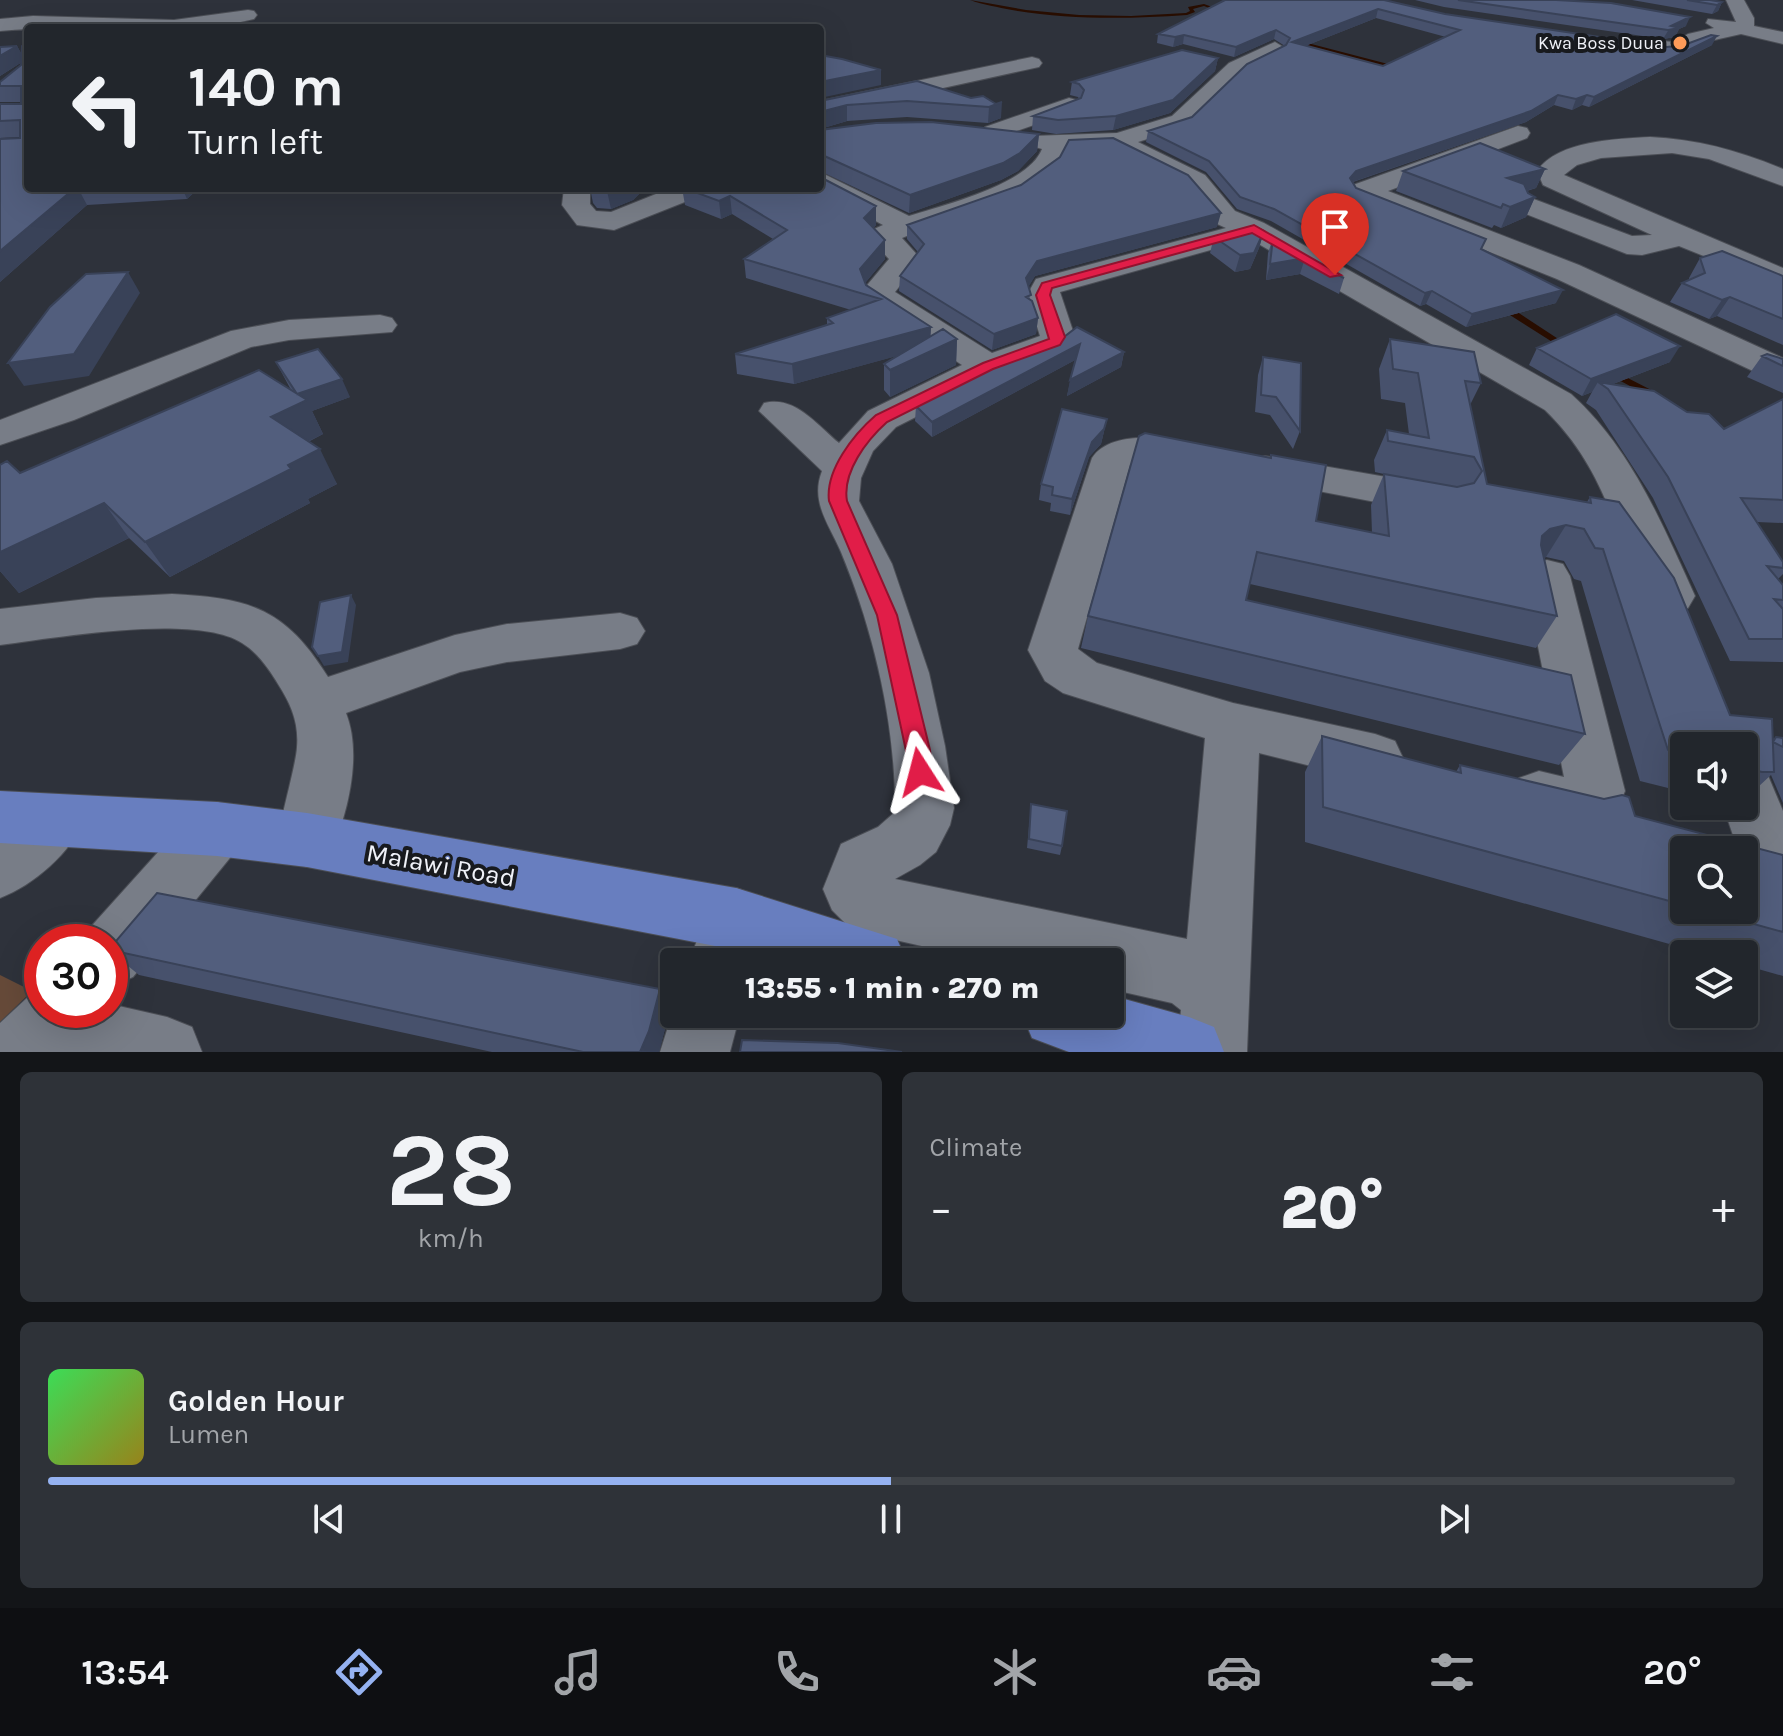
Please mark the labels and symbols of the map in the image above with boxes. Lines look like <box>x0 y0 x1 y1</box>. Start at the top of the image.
place label: Kwa Boss Duua <box>1538 32 1664 54</box>
marker: Kwa Boss Duua <box>1671 34 1689 52</box>
pin <box>1301 193 1369 275</box>
position arrow <box>878 730 962 814</box>
street label: Malawi Road <box>364 837 518 894</box>
speed limit sign: 30 <box>24 924 128 1028</box>

